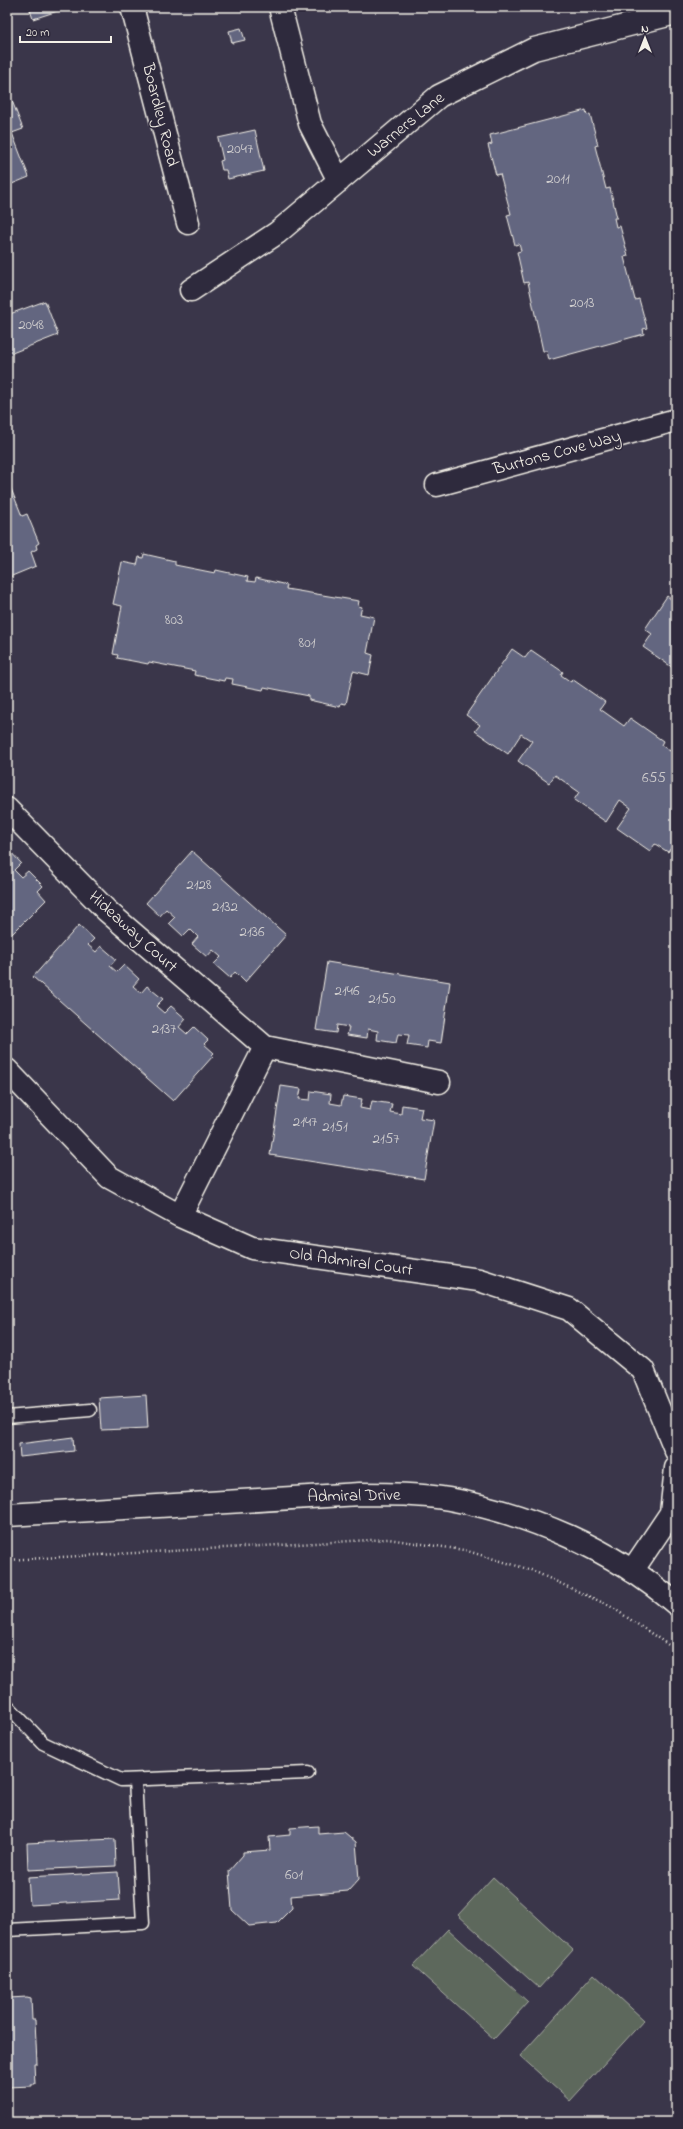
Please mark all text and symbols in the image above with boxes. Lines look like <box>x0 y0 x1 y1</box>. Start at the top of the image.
scale bar <box>20 18 111 44</box>
north arrow <box>625 18 665 58</box>
text: N <box>641 21 649 37</box>
text: 20 m <box>26 24 49 42</box>
street label: Boardley Road <box>134 60 185 170</box>
street label: Warners Lane <box>362 86 450 164</box>
house number: 2047 <box>227 138 253 160</box>
house number: 2011 <box>546 168 570 190</box>
house number: 2013 <box>570 292 594 314</box>
house number: 2048 <box>18 314 44 336</box>
street label: Burtons Cove Way <box>489 424 624 483</box>
house number: 803 <box>165 609 183 631</box>
house number: 801 <box>299 632 316 654</box>
house number: 655 <box>642 767 666 789</box>
house number: 2128 <box>186 874 212 896</box>
street label: Hideaway Court <box>82 885 183 980</box>
house number: 2132 <box>212 896 238 918</box>
house number: 2136 <box>239 921 265 943</box>
house number: 2146 <box>334 980 360 1002</box>
house number: 2150 <box>368 988 396 1010</box>
house number: 2137 <box>152 1018 176 1040</box>
house number: 2147 <box>293 1111 317 1133</box>
house number: 2151 <box>322 1116 348 1138</box>
house number: 2157 <box>373 1128 400 1150</box>
street label: Old Admiral Court <box>288 1241 415 1283</box>
street label: Admiral Drive <box>307 1483 401 1509</box>
house number: 601 <box>285 1864 303 1886</box>

